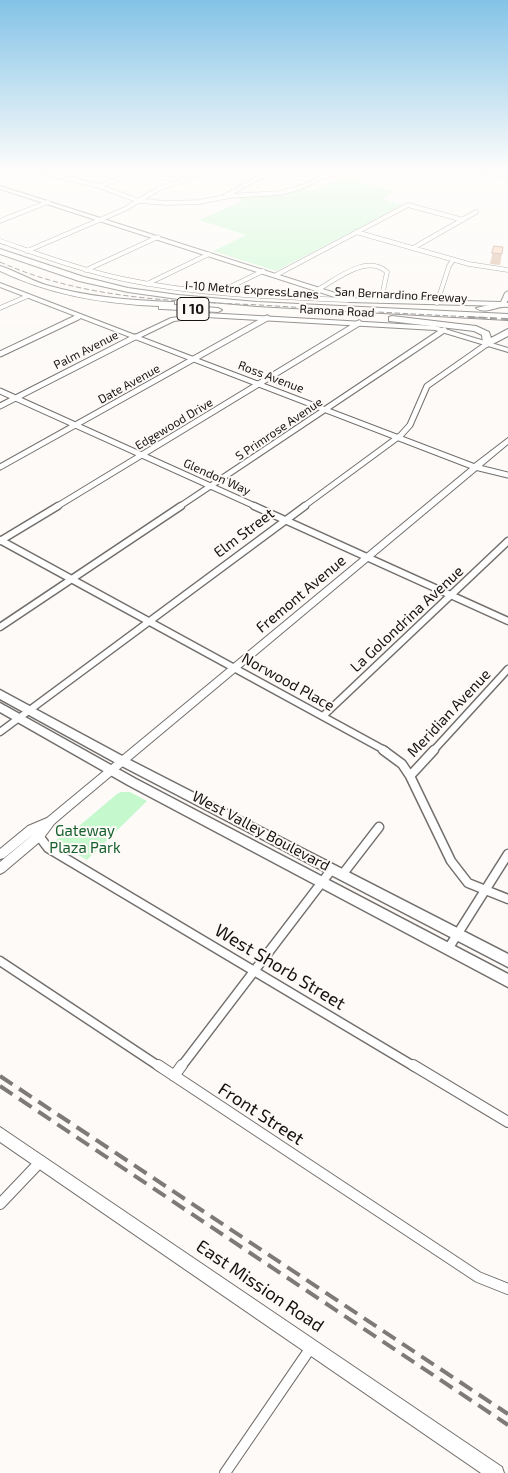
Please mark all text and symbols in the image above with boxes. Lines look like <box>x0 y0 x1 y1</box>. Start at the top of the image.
street label: I-10 Metro ExpressLanes <box>185 278 319 302</box>
street label: San Bernardino Freeway <box>334 284 468 306</box>
road number: I 10 <box>177 298 209 320</box>
street label: Ramona Road <box>299 302 375 320</box>
street label: Palm Avenue <box>51 328 121 372</box>
street label: Ross Avenue <box>236 358 306 396</box>
street label: Date Avenue <box>96 361 162 407</box>
street label: Edgewood Drive <box>132 395 216 453</box>
street label: S Primrose Avenue <box>233 395 325 463</box>
street label: Glendon Way <box>181 456 253 498</box>
street label: Elm Street <box>210 504 278 562</box>
street label: Fremont Avenue <box>253 551 349 637</box>
street label: La Golondrina Avenue <box>347 562 467 676</box>
street label: Norwood Place <box>238 649 338 715</box>
street label: Meridian Avenue <box>404 665 494 761</box>
street label: West Valley Boulevard <box>189 787 333 875</box>
park label: Gateway Plaza Park <box>49 822 121 857</box>
street label: West Shorb Street <box>211 919 349 1015</box>
street label: Front Street <box>214 1078 308 1150</box>
street label: East Mission Road <box>192 1235 328 1337</box>

